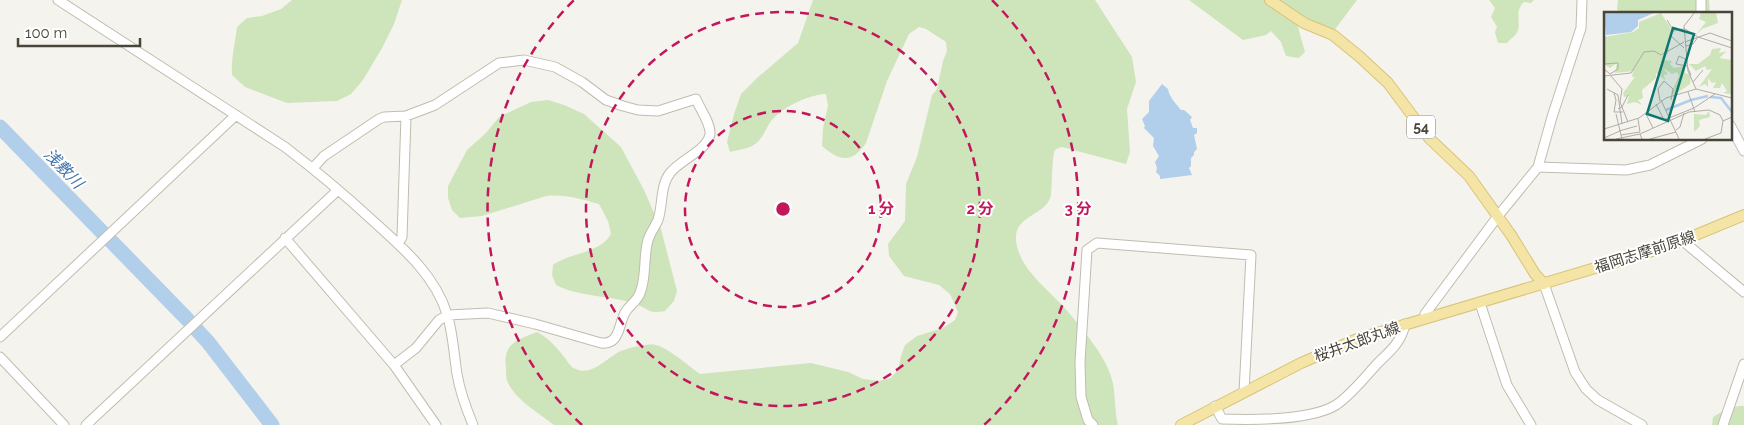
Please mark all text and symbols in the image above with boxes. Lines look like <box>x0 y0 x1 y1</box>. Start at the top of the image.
inset map <box>1604 12 1732 140</box>
scale bar <box>18 15 140 47</box>
text: 100 m <box>25 24 67 42</box>
road number: 54 <box>1407 115 1435 138</box>
water label: 浅敷川 <box>40 144 89 194</box>
centre of rings <box>774 200 792 218</box>
text: 1 分 <box>868 200 894 218</box>
text: 2 分 <box>966 200 994 218</box>
text: 3 分 <box>1065 200 1091 218</box>
street label: 福岡志摩前原線 <box>1592 227 1698 277</box>
street label: 桜井太郎丸線 <box>1312 318 1402 366</box>

